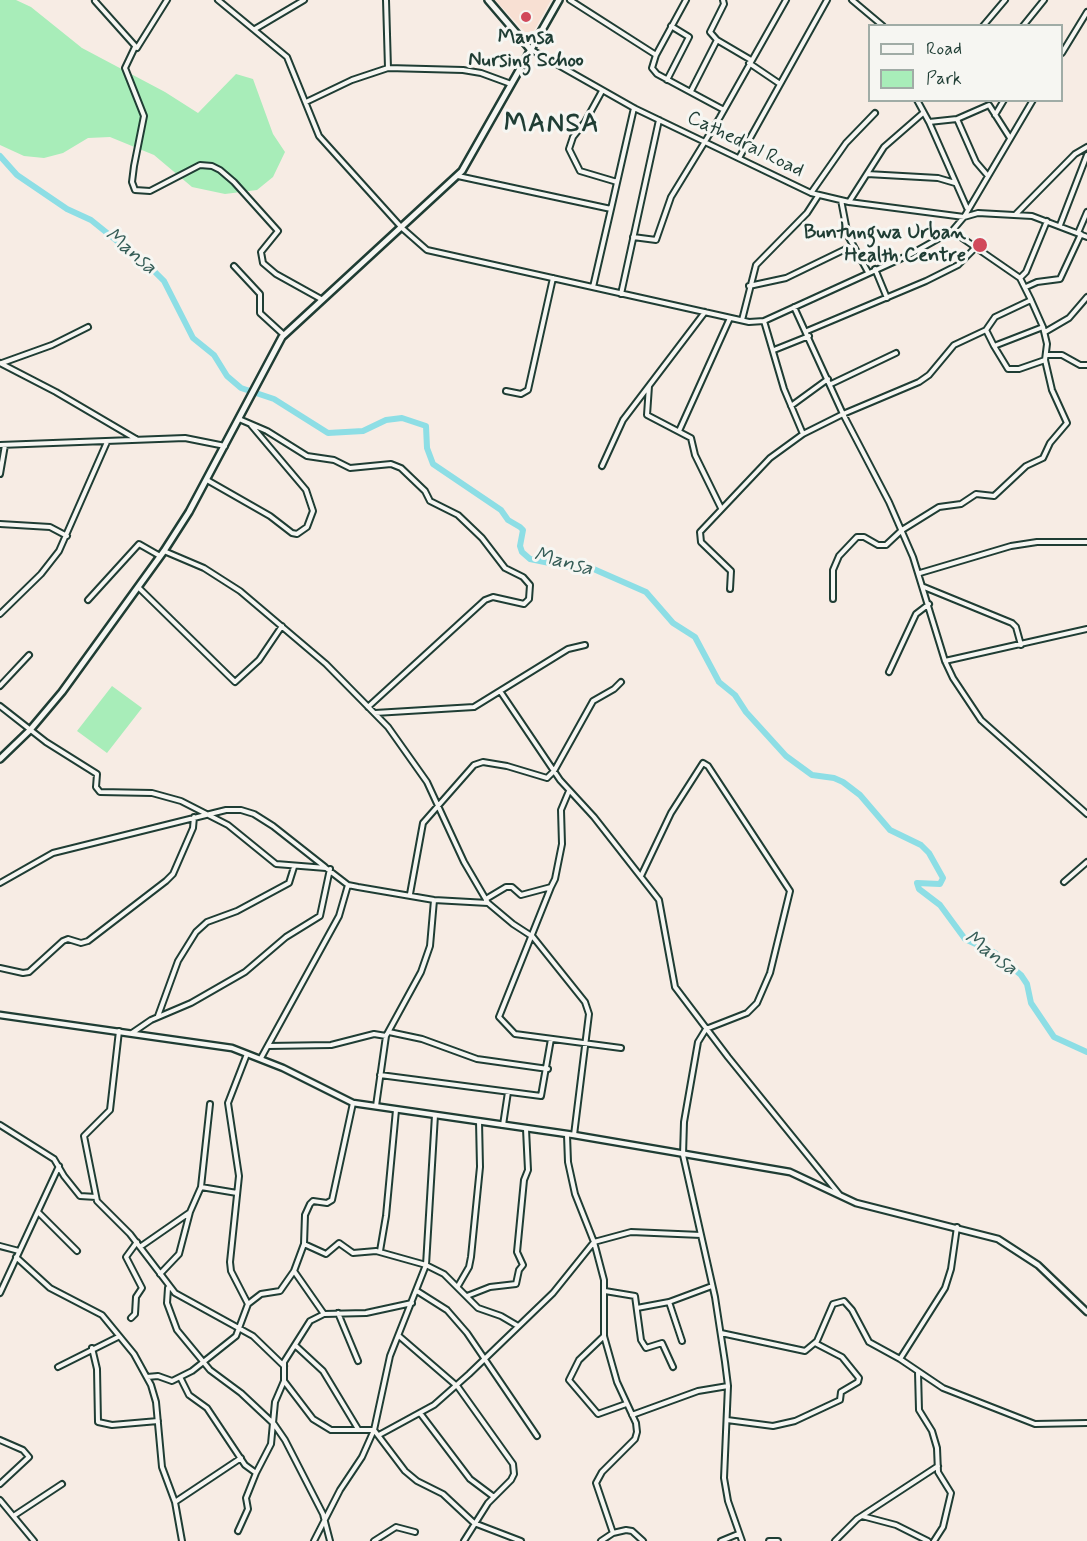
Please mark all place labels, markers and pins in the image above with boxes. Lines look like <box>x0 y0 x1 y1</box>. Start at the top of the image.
marker: Mansa Nursing Schoo <box>519 10 533 24</box>
place label: Mansa Nursing Schoo <box>468 27 584 74</box>
place label: Buntungwa Urban Health Centre <box>804 222 966 269</box>
marker: Buntungwa Urban Health Centre <box>971 236 989 254</box>

